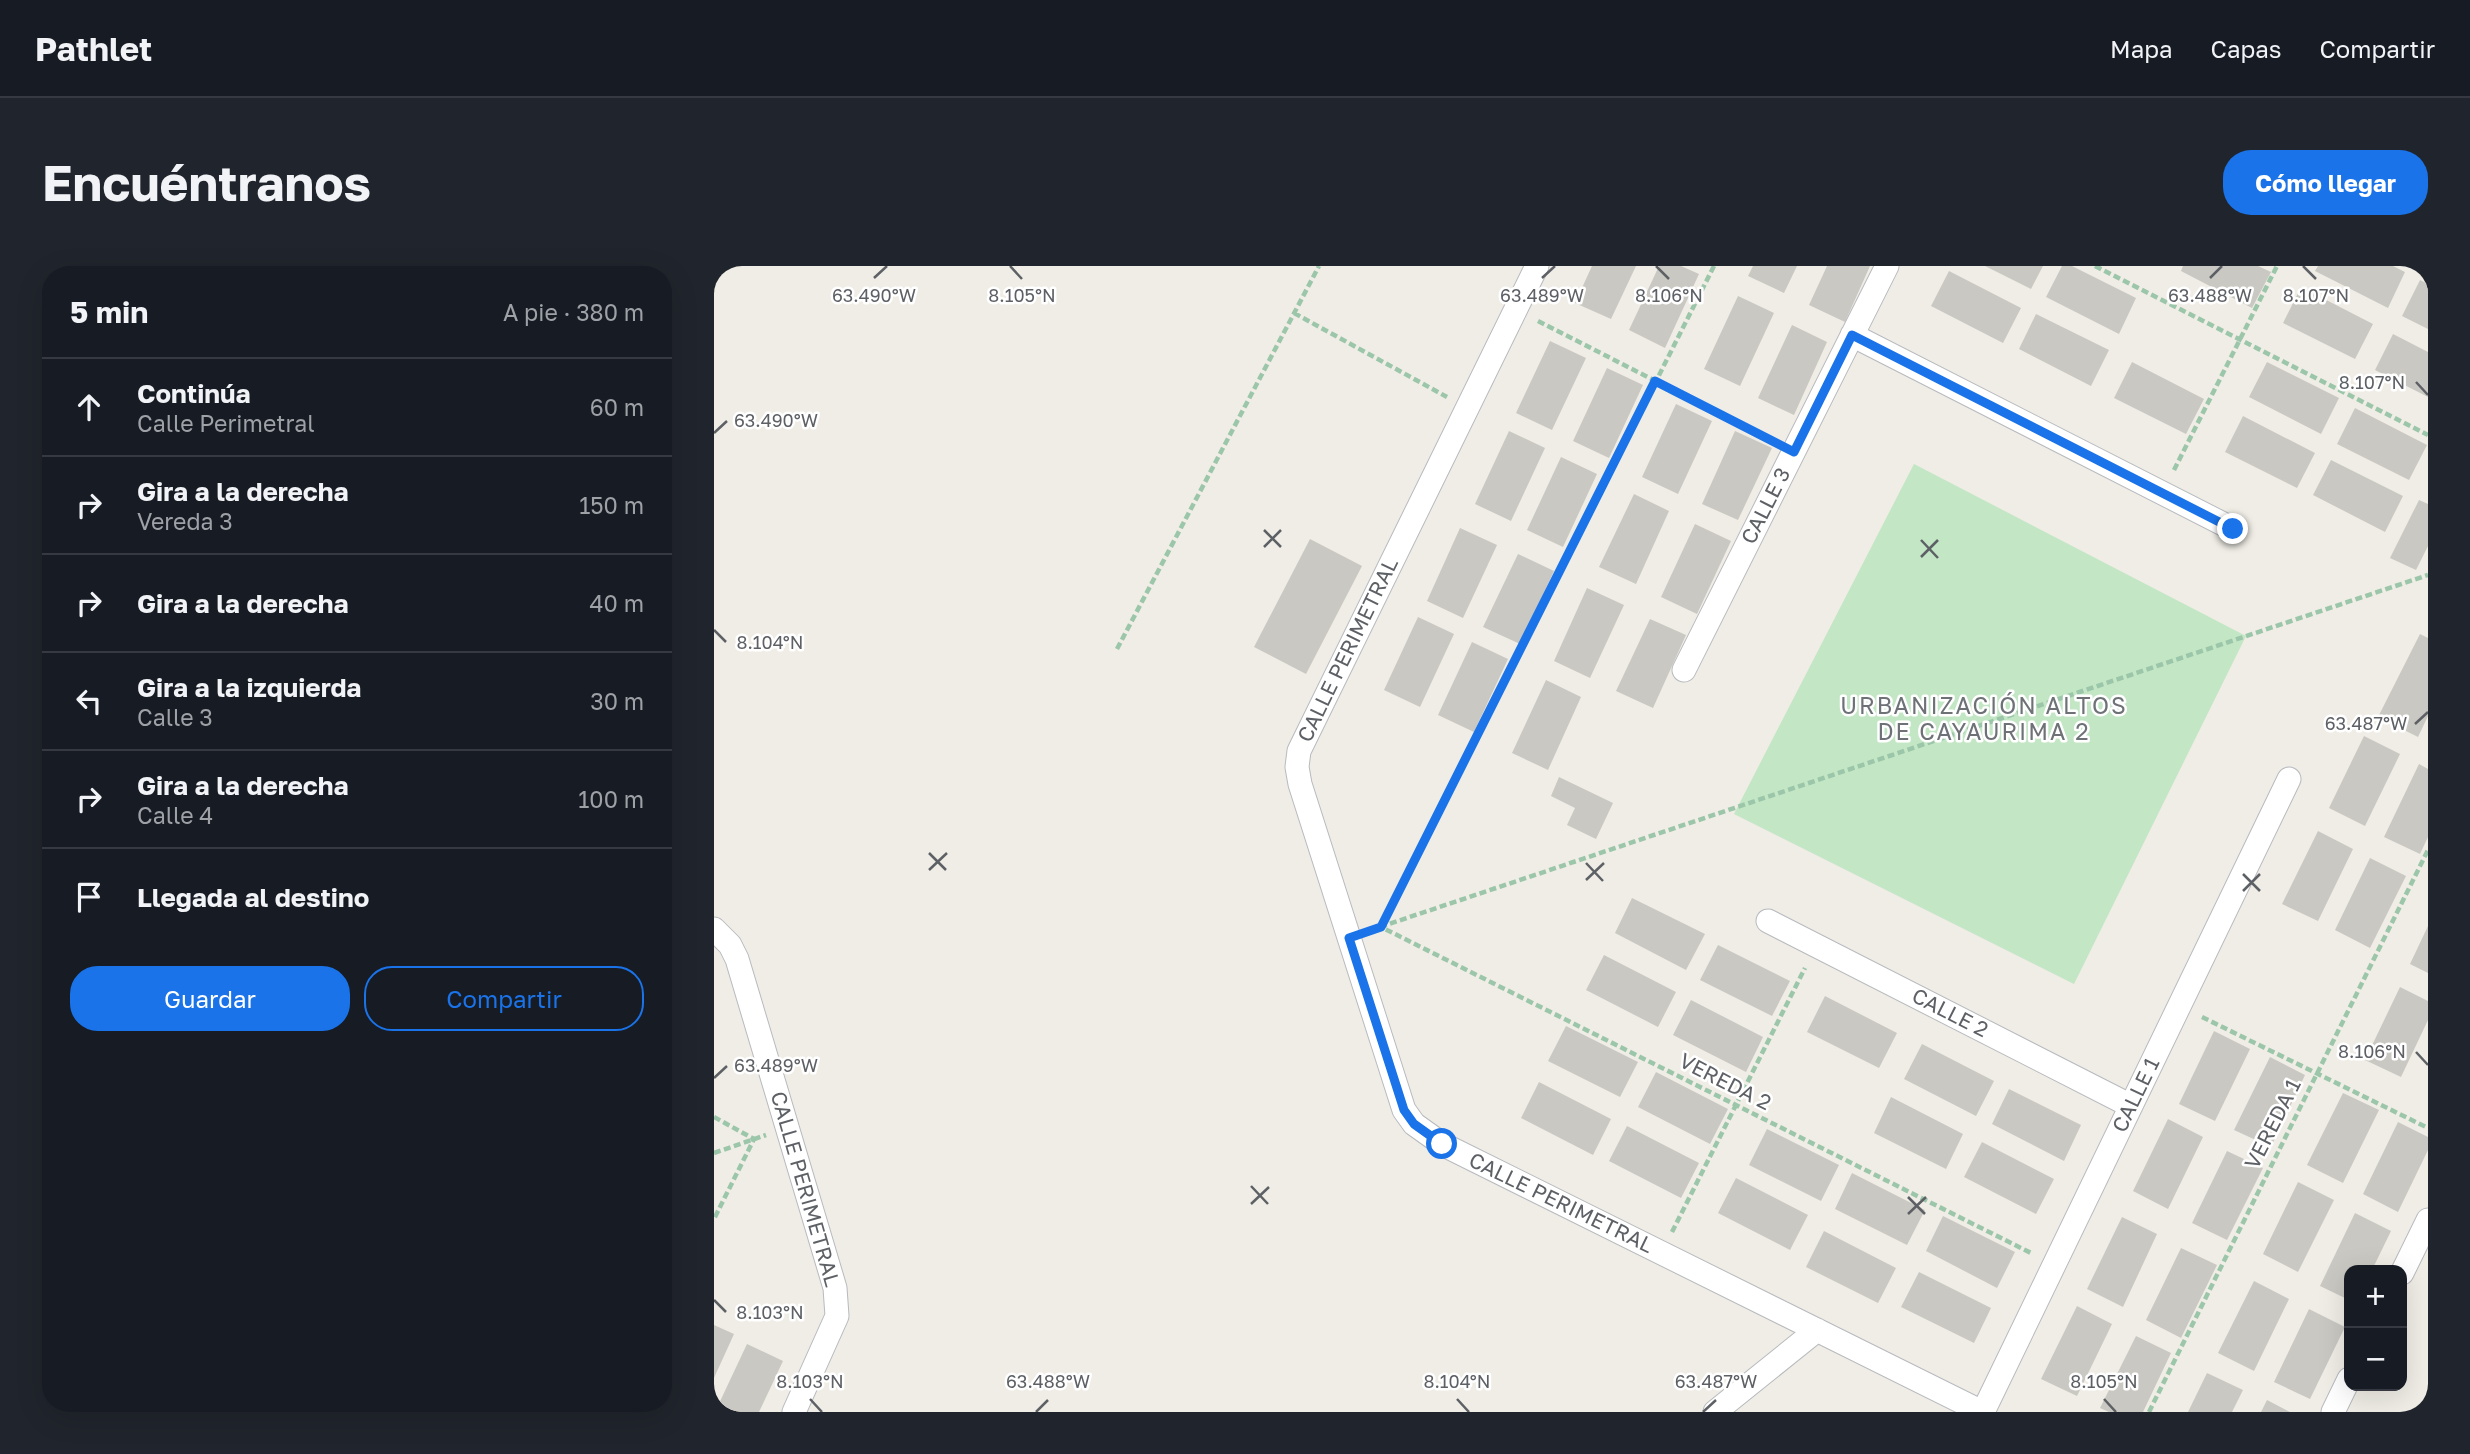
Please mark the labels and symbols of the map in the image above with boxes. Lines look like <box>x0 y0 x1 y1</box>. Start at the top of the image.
text: 63.490°W <box>832 284 916 306</box>
text: 8.105°N <box>988 284 1056 306</box>
text: 63.489°W <box>1500 284 1584 306</box>
text: 8.106°N <box>1635 284 1703 306</box>
text: 63.488°W <box>2168 284 2252 306</box>
text: 8.107°N <box>2283 284 2349 306</box>
text: 8.107°N <box>2339 371 2405 393</box>
text: 63.490°W <box>734 409 818 431</box>
street label: CALLE 3 <box>1735 463 1795 548</box>
route end <box>2217 513 2248 544</box>
street label: CALLE PERIMETRAL <box>1291 553 1403 746</box>
text: 8.104°N <box>736 631 804 653</box>
district label: URBANIZACIÓN ALTOS DE CAYAURIMA 2 <box>1840 691 2128 745</box>
text: 63.487°W <box>2325 712 2407 734</box>
street label: CALLE 2 <box>1908 982 1993 1042</box>
text: 8.106°N <box>2338 1040 2406 1062</box>
street label: VEREDA 2 <box>1675 1047 1776 1115</box>
street label: CALLE 1 <box>2106 1053 2164 1136</box>
text: 63.489°W <box>734 1054 818 1076</box>
street label: VEREDA 1 <box>2238 1074 2306 1173</box>
street label: CALLE PERIMETRAL <box>766 1088 846 1289</box>
route start <box>1426 1128 1457 1159</box>
street label: CALLE PERIMETRAL <box>1465 1146 1658 1258</box>
text: 8.103°N <box>736 1301 804 1323</box>
text: 8.103°N <box>776 1370 844 1392</box>
text: 63.488°W <box>1006 1370 1090 1392</box>
text: 8.104°N <box>1423 1370 1491 1392</box>
text: 63.487°W <box>1675 1370 1757 1392</box>
text: 8.105°N <box>2070 1370 2138 1392</box>

